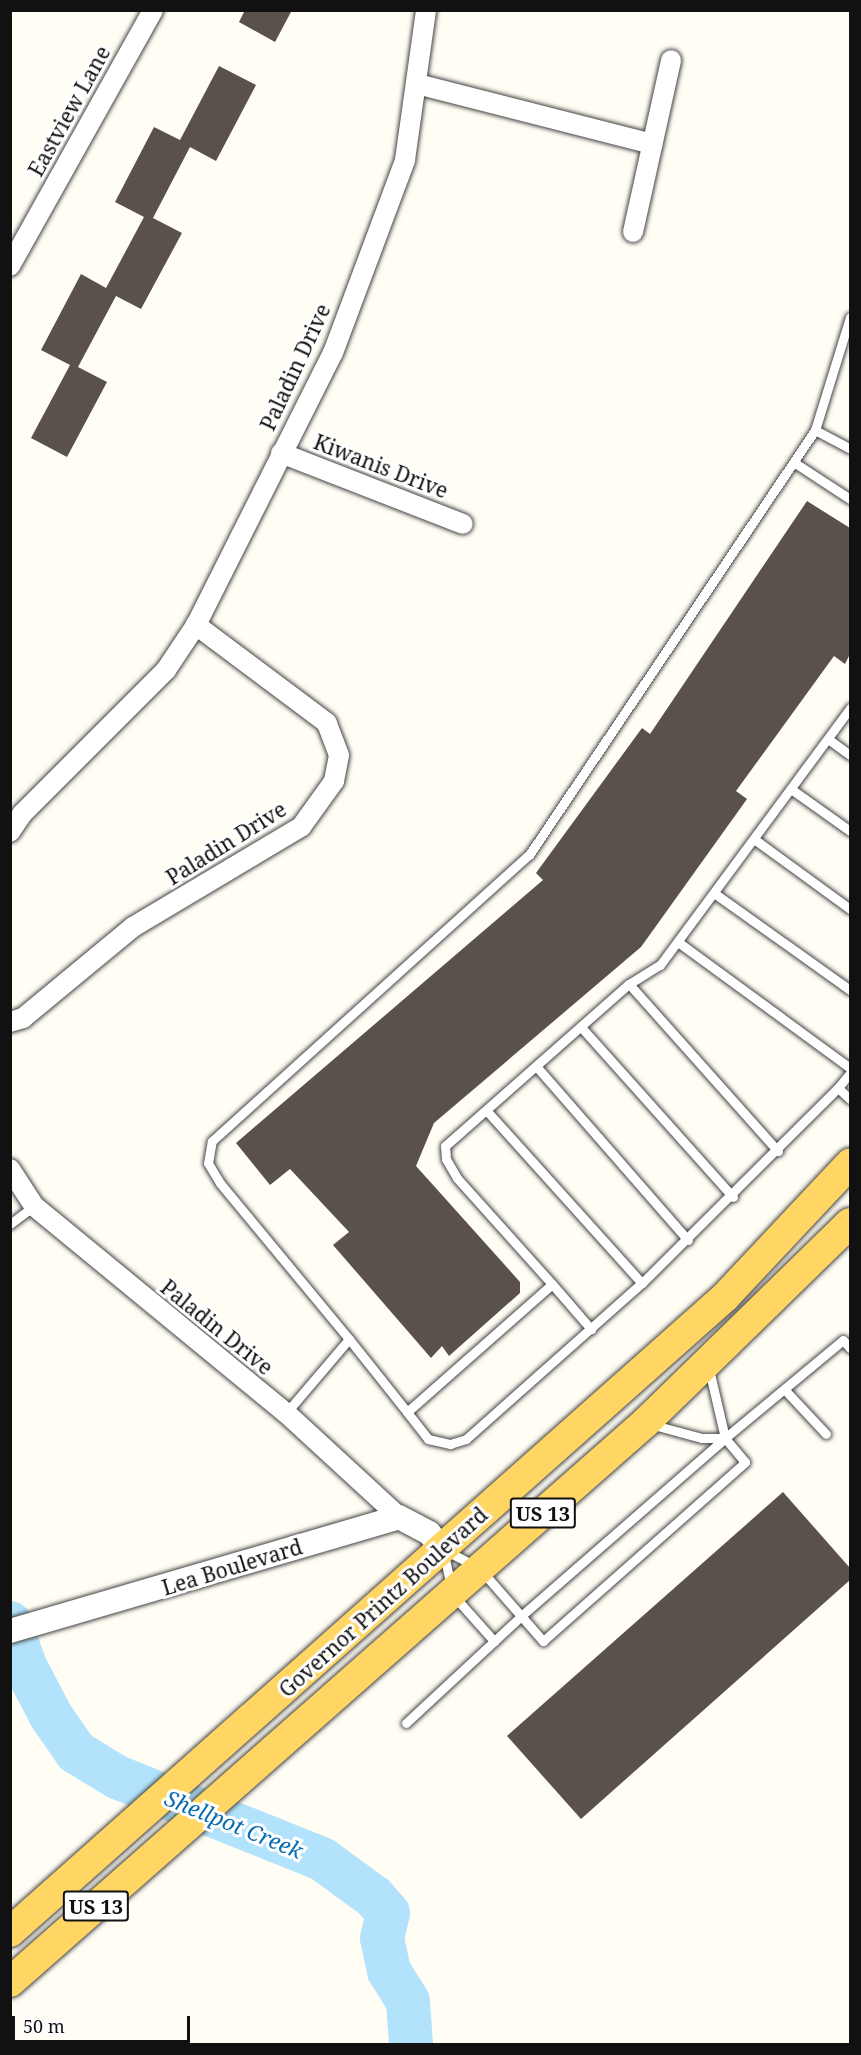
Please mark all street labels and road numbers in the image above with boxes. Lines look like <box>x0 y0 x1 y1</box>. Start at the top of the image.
street label: Eastview Lane <box>23 41 115 181</box>
street label: Paladin Drive <box>255 300 335 434</box>
street label: Kiwanis Drive <box>310 429 452 503</box>
street label: Paladin Drive <box>161 796 291 890</box>
street label: Paladin Drive <box>156 1274 278 1380</box>
road number: US 13 <box>508 1496 578 1530</box>
street label: Governor Printz Boulevard <box>274 1502 492 1702</box>
street label: Lea Boulevard <box>159 1534 305 1600</box>
road number: US 13 <box>62 1889 130 1923</box>

